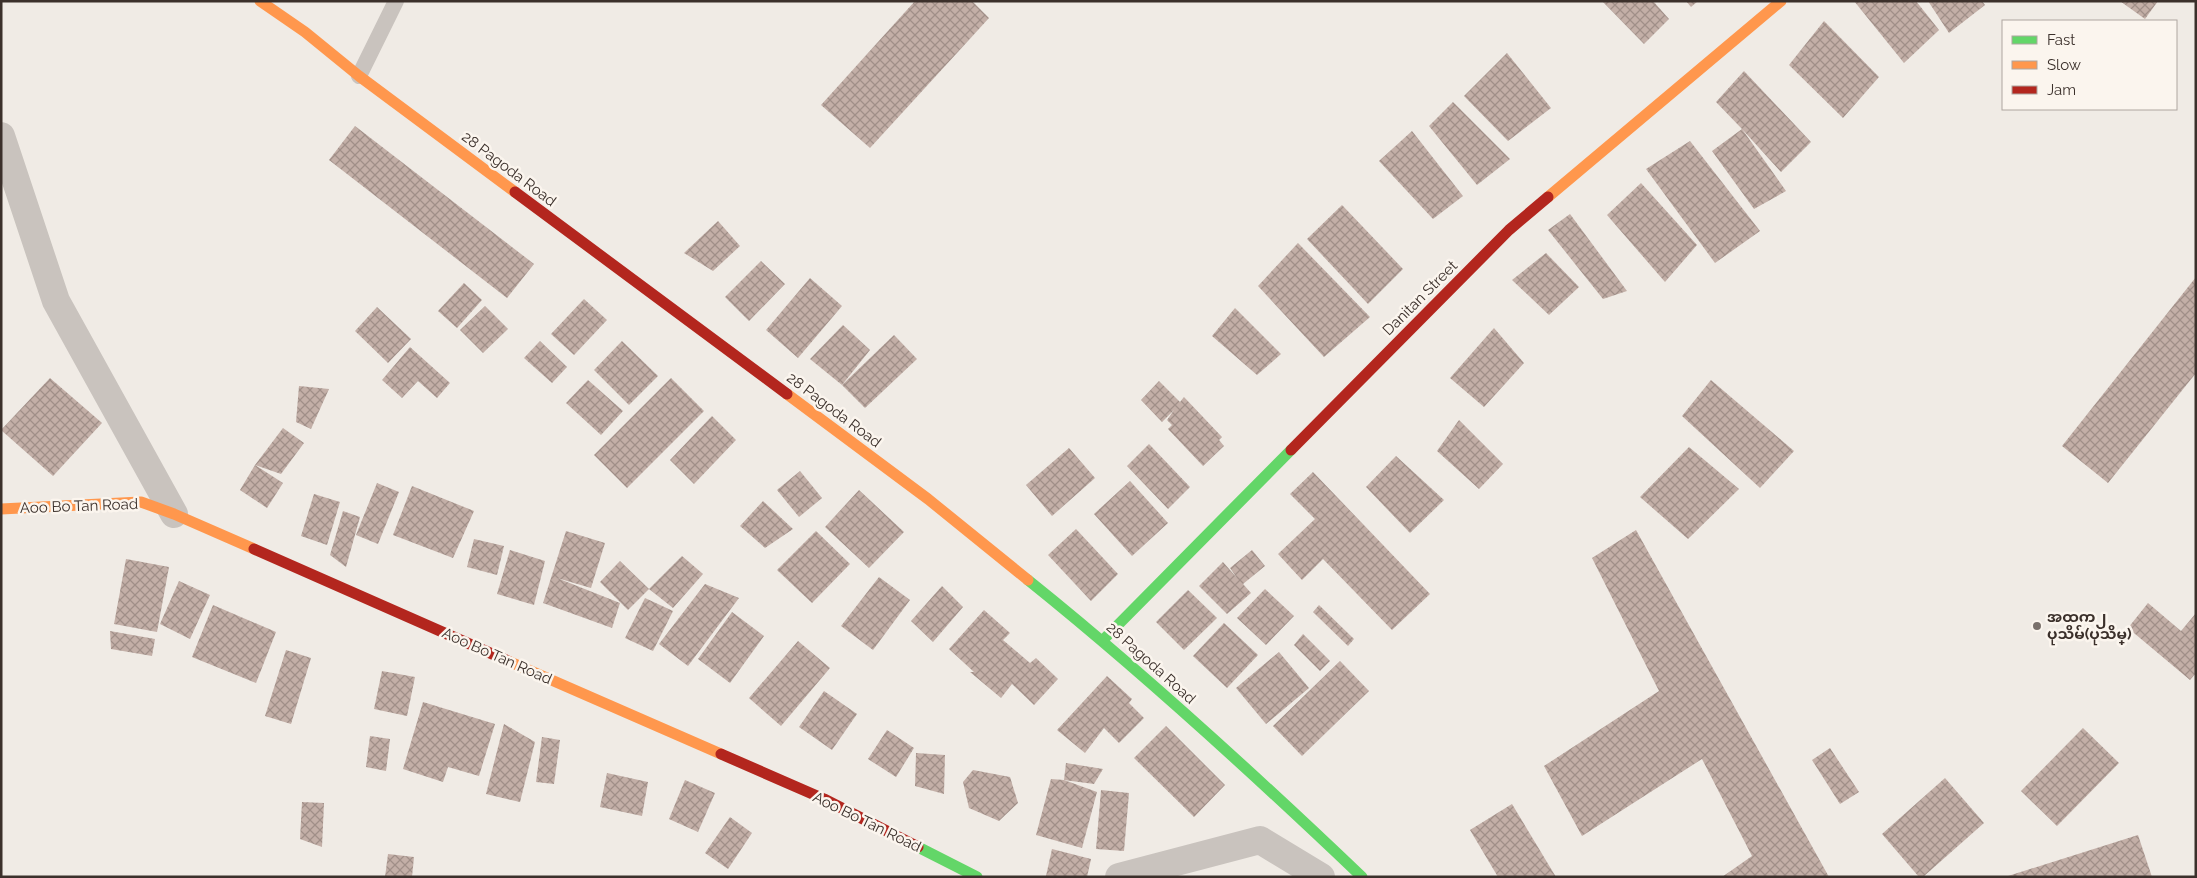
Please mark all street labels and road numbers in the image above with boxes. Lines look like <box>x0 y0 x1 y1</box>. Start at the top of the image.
street label: 28 Pagoda Road <box>458 128 560 210</box>
street label: Danitan Street <box>1379 257 1461 339</box>
street label: 28 Pagoda Road <box>783 369 885 451</box>
street label: Aoo Bo Tan Road <box>20 495 138 517</box>
street label: 28 Pagoda Road <box>1103 618 1199 708</box>
street label: Aoo Bo Tan Road <box>439 624 555 688</box>
street label: Aoo Bo Tan Road <box>810 788 924 856</box>

